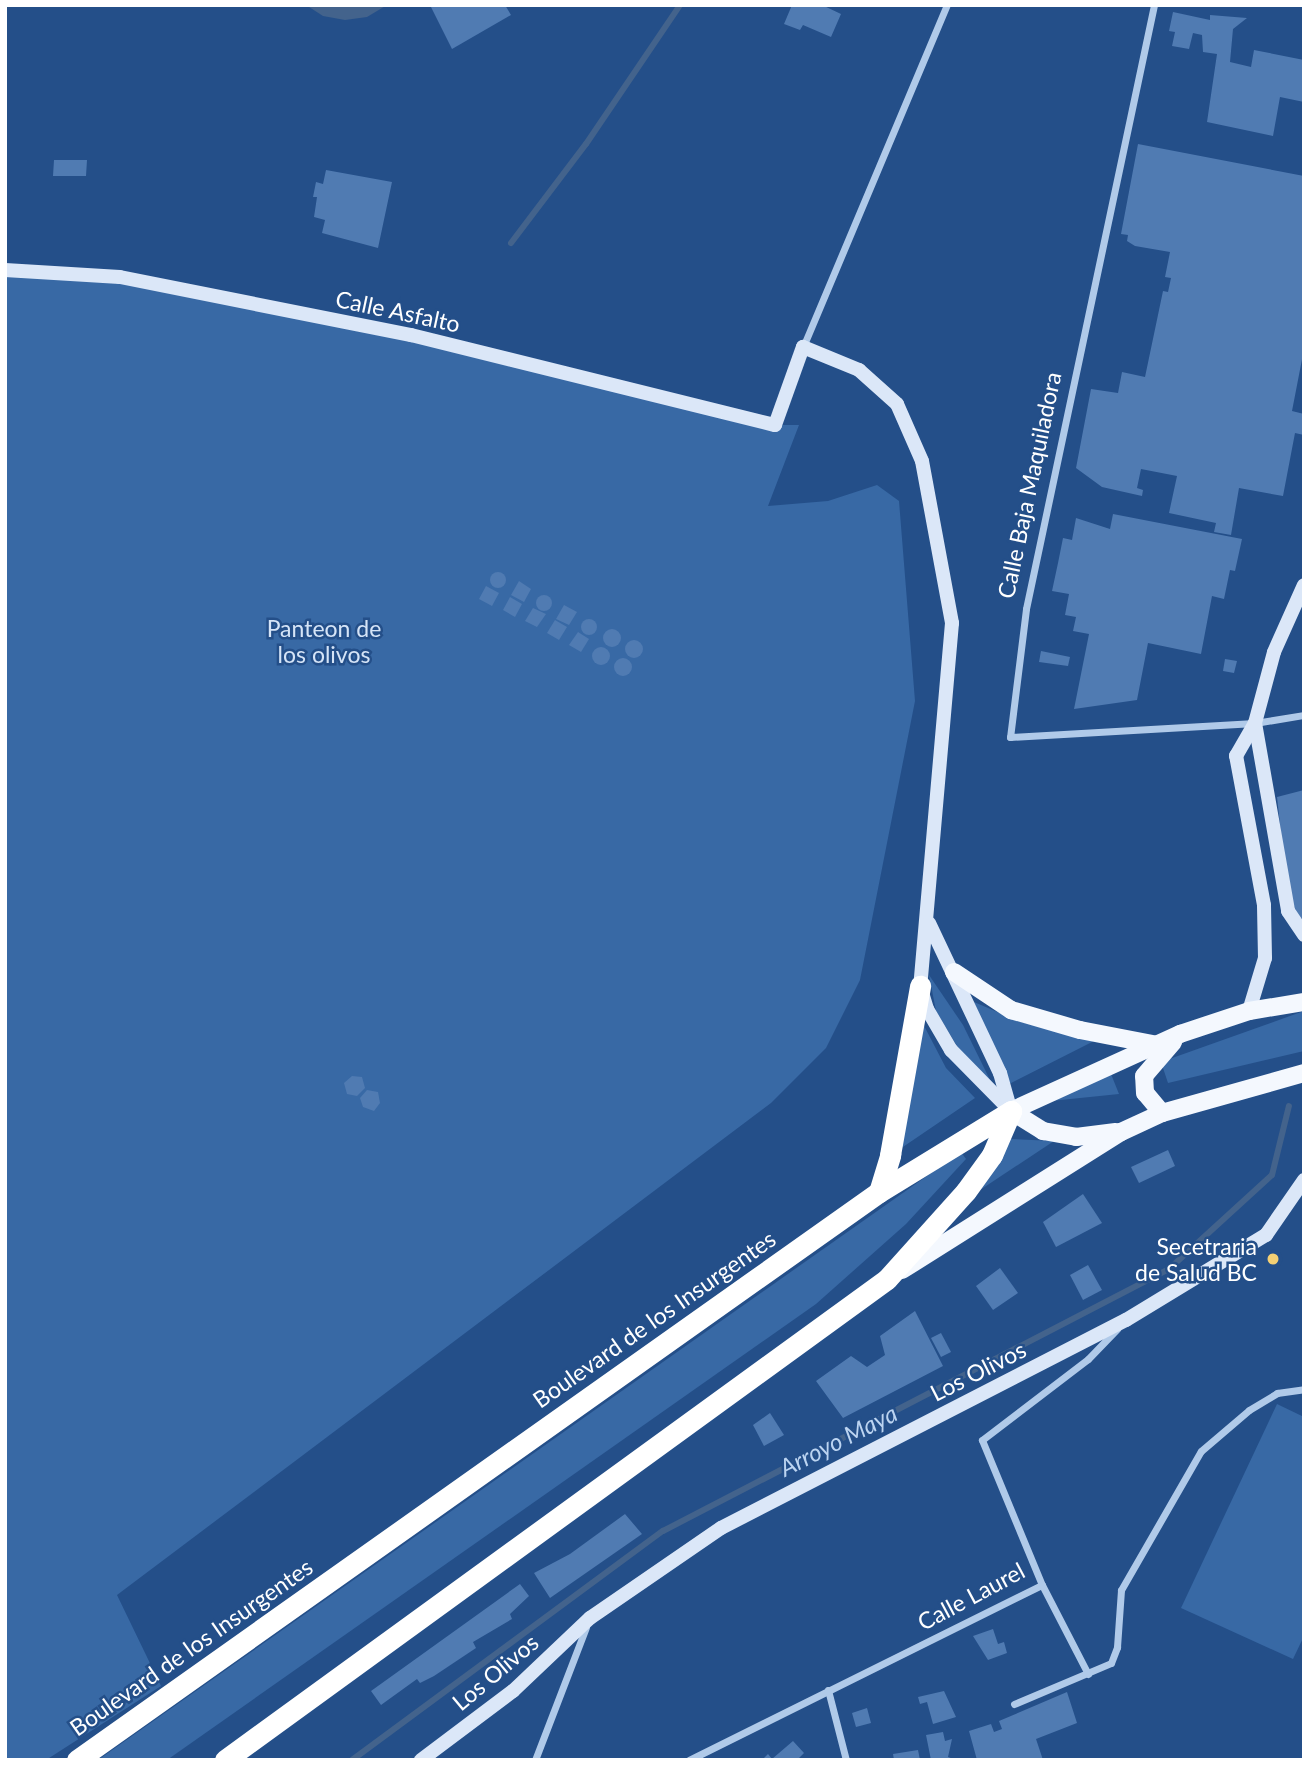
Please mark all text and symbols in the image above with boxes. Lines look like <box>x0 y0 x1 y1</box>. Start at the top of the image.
street label: Calle Asfalto <box>333 284 463 338</box>
street label: Calle Baja Maquiladora <box>992 369 1066 601</box>
park label: Panteon de los olivos <box>267 614 381 668</box>
street label: Boulevard de los Insurgentes <box>527 1225 781 1413</box>
place label: Secetraria de Salud BC <box>1135 1232 1257 1286</box>
marker: Secetraria de Salud BC <box>1263 1249 1283 1269</box>
street label: Los Olivos <box>926 1335 1030 1407</box>
water label: Arroyo Maya <box>774 1398 902 1482</box>
street label: Boulevard de los Insurgentes <box>64 1553 318 1741</box>
street label: Calle Laurel <box>913 1556 1029 1636</box>
street label: Los Olivos <box>446 1628 544 1716</box>

